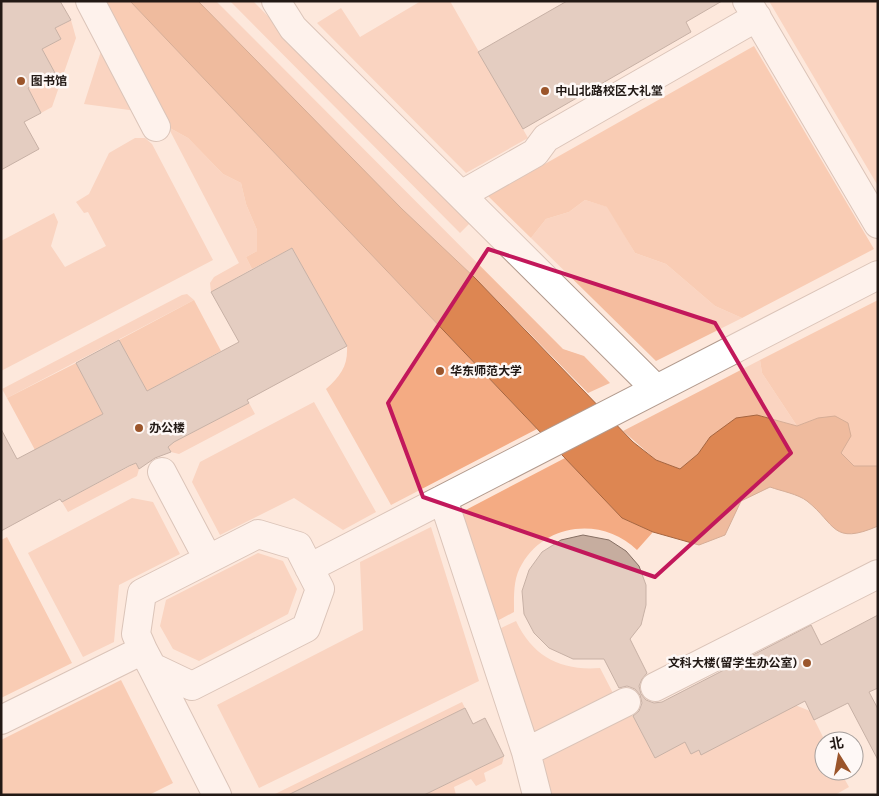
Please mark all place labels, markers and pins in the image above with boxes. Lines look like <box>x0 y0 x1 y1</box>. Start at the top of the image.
place label: 图书馆 <box>31 74 67 88</box>
marker: 图书馆 <box>15 75 27 87</box>
place label: 中山北路校区大礼堂 <box>555 84 663 98</box>
marker: 中山北路校区大礼堂 <box>539 85 551 97</box>
place label: 华东师范大学 <box>450 364 522 378</box>
marker: 华东师范大学 <box>434 365 446 377</box>
place label: 办公楼 <box>149 421 185 435</box>
marker: 办公楼 <box>133 422 145 434</box>
place label: 文科大楼(留学生办公室) <box>668 656 797 670</box>
marker: 文科大楼(留学生办公室) <box>801 657 813 669</box>

